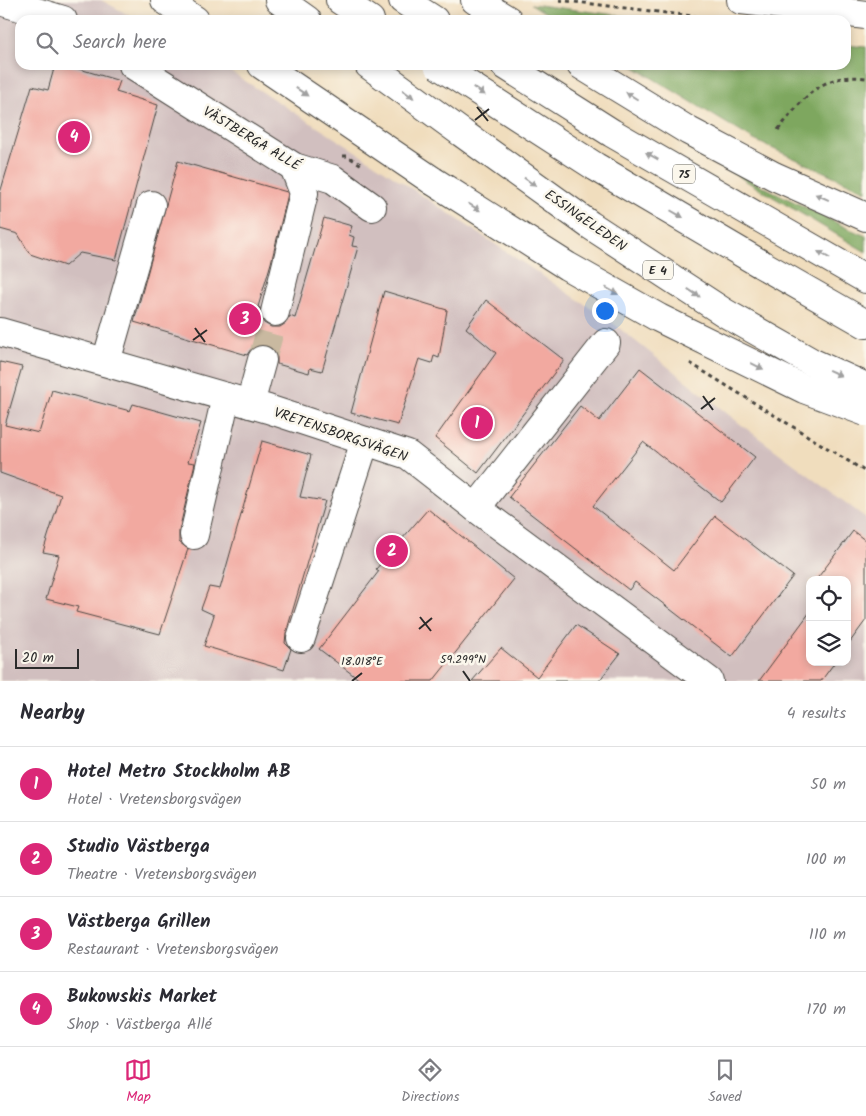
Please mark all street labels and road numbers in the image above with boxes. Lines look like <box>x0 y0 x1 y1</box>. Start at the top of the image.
street label: VÄSTBERGA ALLÉ <box>198 101 305 177</box>
road number: 75 <box>673 164 695 183</box>
street label: ESSINGELEDEN <box>540 184 632 258</box>
road number: E 4 <box>643 260 673 280</box>
street label: VRETENSBORGSVÄGEN <box>271 402 411 468</box>

